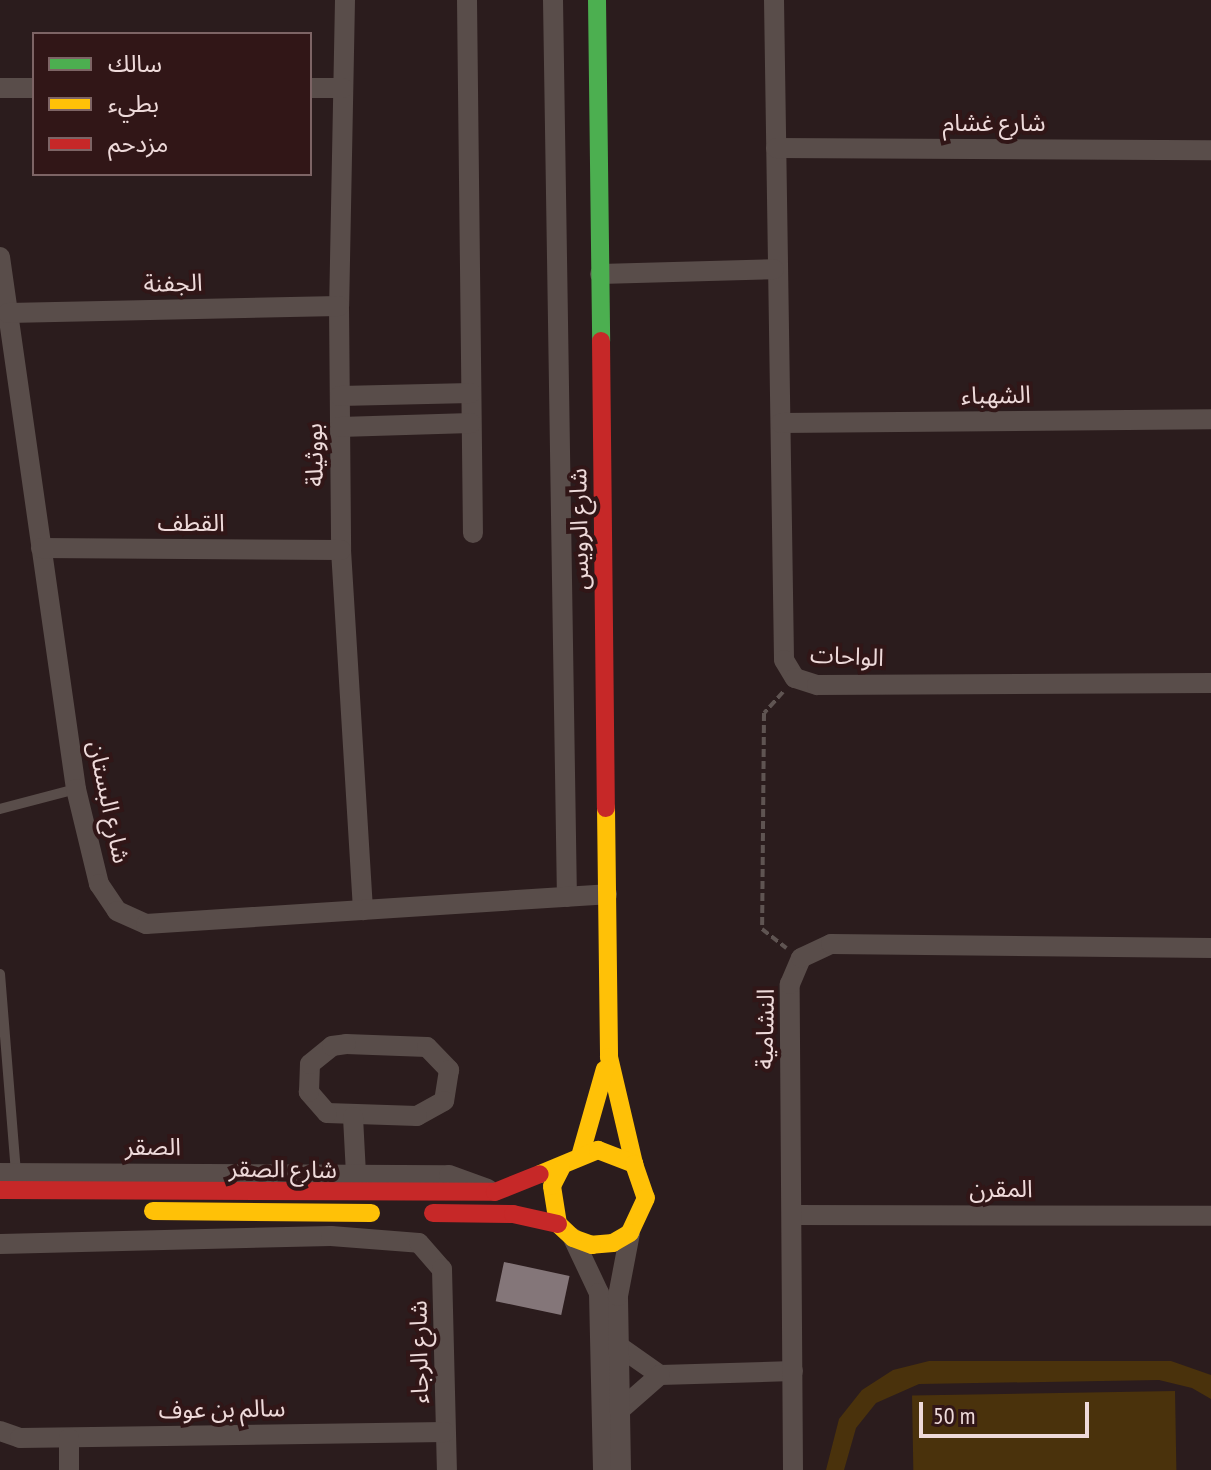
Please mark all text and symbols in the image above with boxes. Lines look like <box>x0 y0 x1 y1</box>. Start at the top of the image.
legend <box>32 32 312 176</box>
text: سالك <box>108 48 162 79</box>
text: بطيء <box>108 88 159 119</box>
street label: شارع غشام <box>943 109 1045 137</box>
text: مزدحم <box>108 128 168 159</box>
street label: الجفنة <box>143 268 203 298</box>
street label: الشهباء <box>961 380 1031 410</box>
street label: بووثيلة <box>299 423 329 487</box>
street label: شارع الرويس <box>564 468 594 590</box>
street label: القطف <box>157 509 225 537</box>
street label: الواحات <box>809 640 885 672</box>
street label: شارع البستان <box>82 738 136 866</box>
street label: النشامية <box>750 988 780 1070</box>
street label: الصقر <box>125 1133 181 1161</box>
street label: شارع الصقر <box>229 1154 337 1184</box>
street label: المقرن <box>969 1175 1033 1203</box>
street label: شارع الرجاء <box>404 1300 434 1404</box>
scale bar <box>923 1386 1093 1436</box>
street label: سالم بن عوف <box>158 1393 286 1425</box>
text: 50 m <box>933 1400 975 1431</box>

